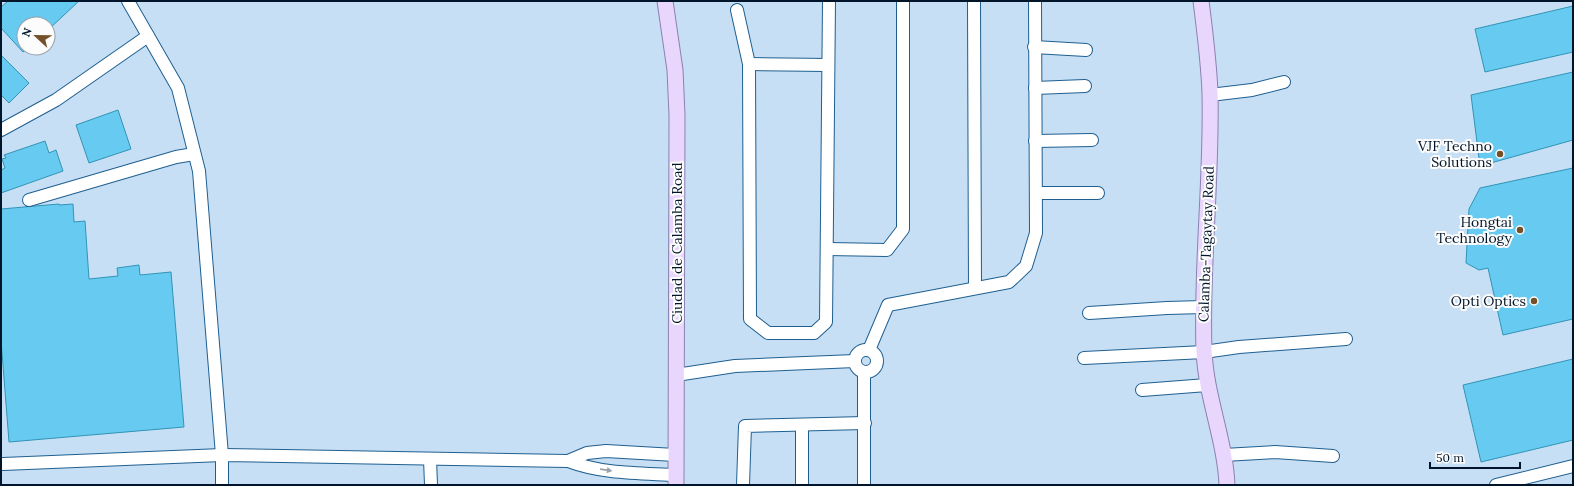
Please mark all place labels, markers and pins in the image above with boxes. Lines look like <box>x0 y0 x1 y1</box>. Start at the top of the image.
place label: VJF Techno Solutions <box>1417 137 1492 171</box>
marker: VJF Techno Solutions <box>1495 149 1505 159</box>
place label: Hongtai Technology <box>1436 213 1513 247</box>
marker: Hongtai Technology <box>1515 225 1525 235</box>
place label: Opti Optics <box>1451 292 1526 310</box>
marker: Opti Optics <box>1529 296 1539 306</box>

